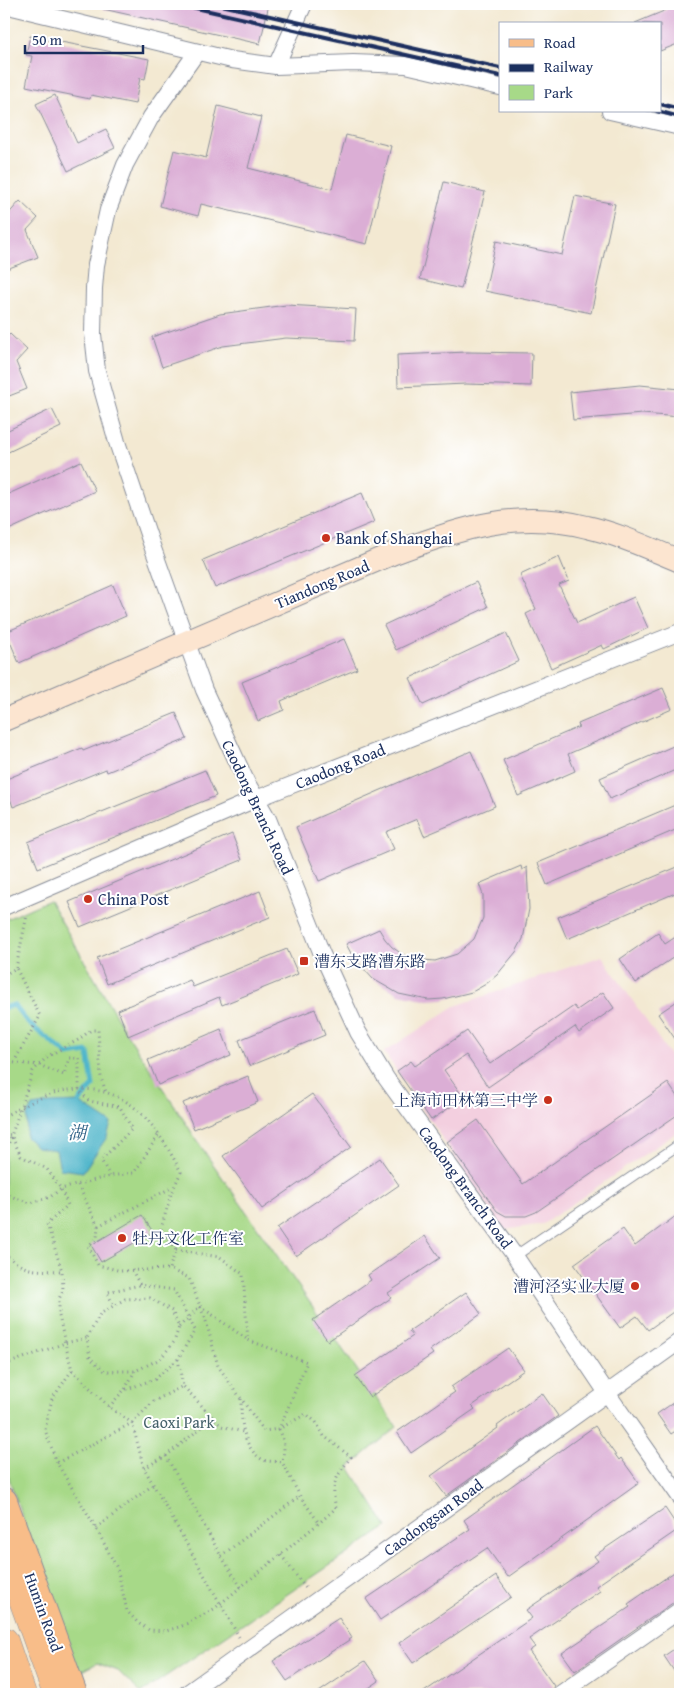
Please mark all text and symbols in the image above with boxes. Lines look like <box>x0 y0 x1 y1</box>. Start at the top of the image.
scale bar <box>25 22 142 54</box>
legend <box>499 22 662 112</box>
text: 50 m <box>32 29 63 50</box>
text: Road <box>544 32 575 53</box>
text: Railway <box>544 56 594 77</box>
text: Park <box>544 82 573 103</box>
place label: Bank of Shanghai <box>336 526 453 550</box>
marker: Bank of Shanghai <box>320 532 332 544</box>
street label: Tiandong Road <box>271 553 373 615</box>
street label: Caodong Branch Road <box>216 736 300 879</box>
street label: Caodong Road <box>291 737 389 795</box>
place label: China Post <box>98 887 169 911</box>
marker: China Post <box>82 893 94 905</box>
place label: 漕东支路漕东路 <box>314 949 426 973</box>
marker: 漕东支路漕东路 <box>298 955 310 967</box>
place label: 上海市田林第三中学 <box>394 1088 538 1112</box>
marker: 上海市田林第三中学 <box>542 1094 554 1106</box>
water label: 湖 <box>68 1119 89 1146</box>
street label: Caodong Branch Road <box>413 1121 519 1254</box>
place label: 牡丹文化工作室 <box>132 1226 244 1250</box>
marker: 牡丹文化工作室 <box>116 1232 128 1244</box>
place label: 漕河泾实业大厦 <box>513 1274 625 1298</box>
marker: 漕河泾实业大厦 <box>629 1280 641 1292</box>
park label: Caoxi Park <box>143 1410 215 1434</box>
street label: Caodongsan Road <box>378 1472 488 1561</box>
street label: Humin Road <box>19 1569 70 1655</box>

